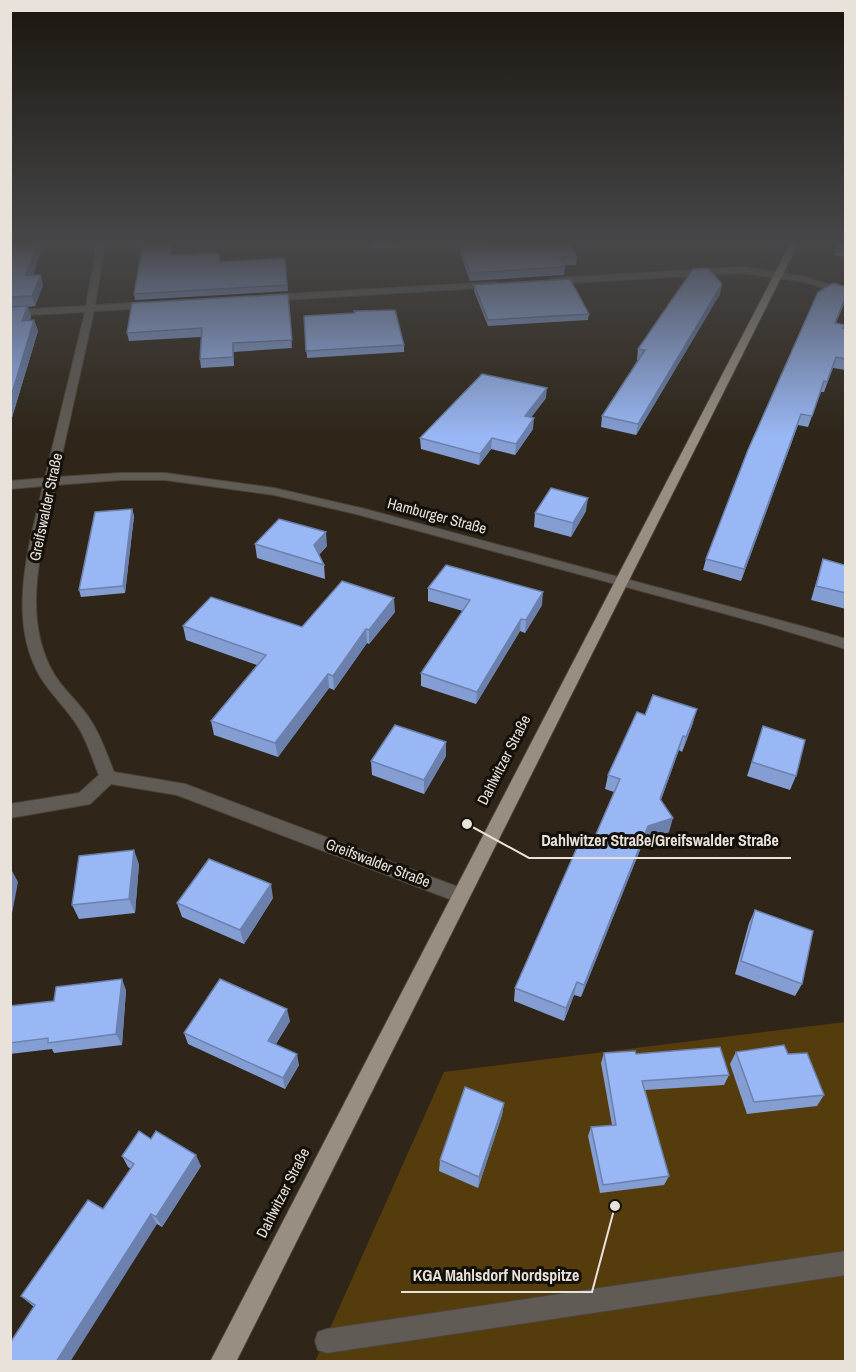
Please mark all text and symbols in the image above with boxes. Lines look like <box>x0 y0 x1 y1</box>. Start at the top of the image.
street label: Greifswalder Straße <box>24 451 67 563</box>
street label: Hamburger Straße <box>385 492 489 539</box>
street label: Dahlwitzer Straße <box>472 711 535 808</box>
callout: Dahlwitzer Straße/Greifswalder Straße <box>529 824 791 858</box>
text: Dahlwitzer Straße/Greifswalder Straße <box>541 829 779 851</box>
street label: Greifswalder Straße <box>323 833 433 892</box>
street label: Dahlwitzer Straße <box>251 1144 314 1241</box>
callout: KGA Mahlsdorf Nordspitze <box>401 1258 592 1292</box>
text: KGA Mahlsdorf Nordspitze <box>413 1264 579 1286</box>

